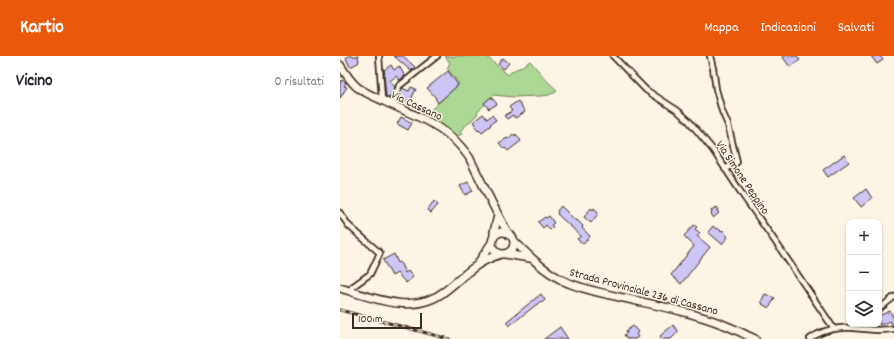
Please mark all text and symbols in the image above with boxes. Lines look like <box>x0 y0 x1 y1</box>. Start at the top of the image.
text: Kartio <box>20 15 64 42</box>
text: Mappa <box>704 18 739 38</box>
text: Indicazioni <box>761 18 816 38</box>
text: Salvati <box>838 18 874 38</box>
text: Vicino <box>16 70 53 94</box>
text: 0 risultati <box>274 73 324 92</box>
street label: Via Cassano <box>388 87 445 126</box>
street label: Via Simone Peppino <box>711 137 773 218</box>
map controls <box>846 219 882 327</box>
button: + <box>846 219 882 255</box>
button: − <box>846 255 882 291</box>
street label: Strada Provinciale 236 di Cassano <box>567 264 720 320</box>
button: layers <box>846 291 882 327</box>
scale bar <box>352 311 422 330</box>
text: 100 m <box>358 312 382 328</box>

